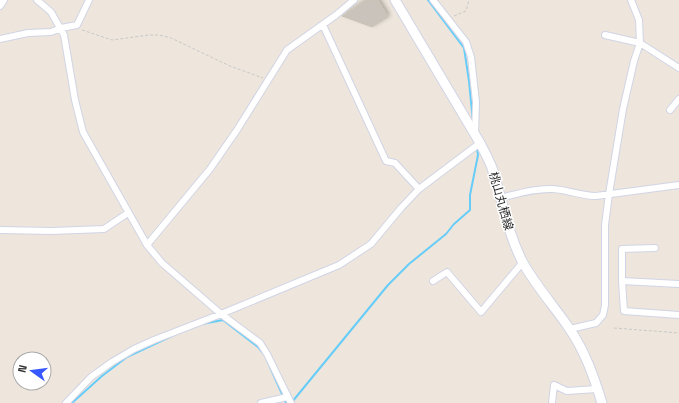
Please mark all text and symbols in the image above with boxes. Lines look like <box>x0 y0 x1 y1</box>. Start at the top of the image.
street label: 桃山丸栖線 <box>485 170 517 232</box>
north arrow <box>12 351 52 391</box>
text: N <box>15 363 30 374</box>

